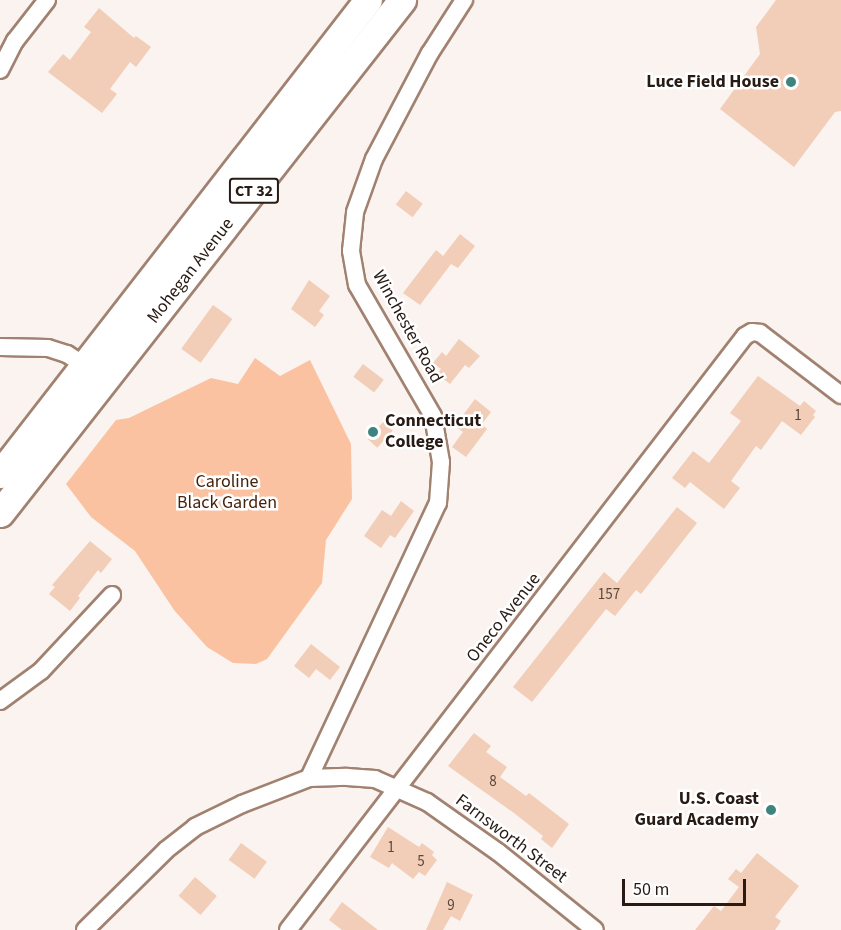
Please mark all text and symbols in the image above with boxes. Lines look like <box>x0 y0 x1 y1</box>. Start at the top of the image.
place label: Luce Field House <box>646 71 779 93</box>
marker: Luce Field House <box>784 75 798 89</box>
road number: CT 32 <box>228 178 280 204</box>
street label: Mohegan Avenue <box>143 214 239 328</box>
street label: Winchester Road <box>367 267 447 387</box>
house number: 1 <box>794 407 802 425</box>
place label: Connecticut College <box>385 411 481 454</box>
marker: Connecticut College <box>366 425 380 439</box>
park label: Caroline Black Garden <box>177 472 277 514</box>
street label: Oneco Avenue <box>462 569 546 667</box>
house number: 157 <box>598 586 620 604</box>
house number: 8 <box>489 773 497 791</box>
place label: U.S. Coast Guard Academy <box>634 789 759 832</box>
street label: Farnsworth Street <box>451 790 571 888</box>
marker: U.S. Coast Guard Academy <box>764 803 778 817</box>
house number: 1 <box>387 839 395 857</box>
house number: 5 <box>417 853 425 871</box>
scale bar <box>625 867 750 905</box>
text: 50 m <box>633 877 669 902</box>
house number: 9 <box>447 897 455 915</box>

